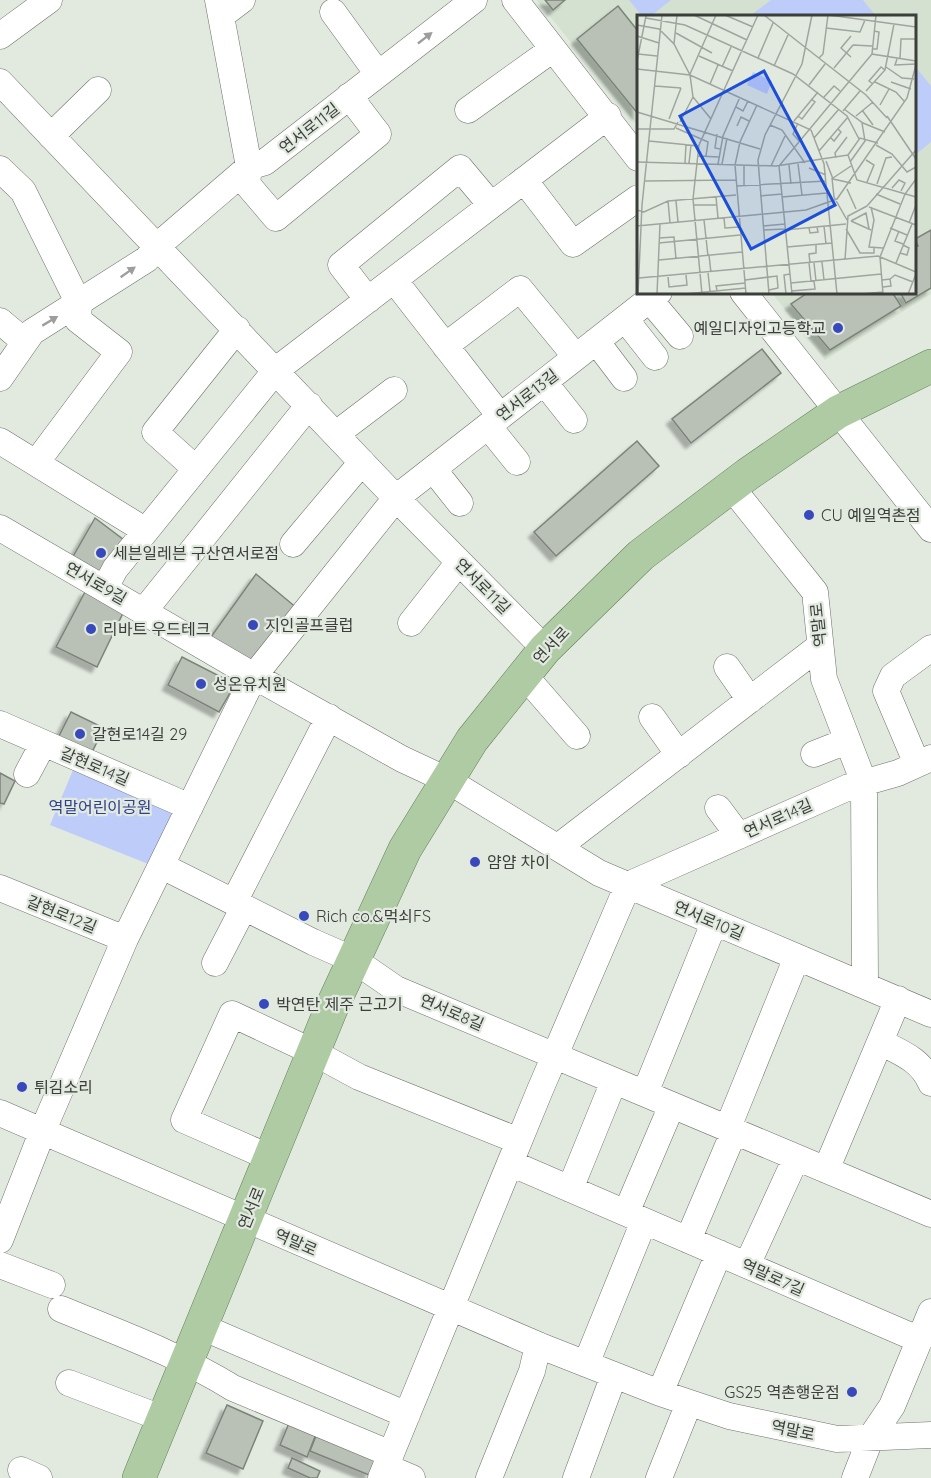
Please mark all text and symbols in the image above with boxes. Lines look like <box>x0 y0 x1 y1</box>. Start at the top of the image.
inset map <box>637 15 916 294</box>
one-way arrow <box>417 33 432 45</box>
street label: 연서로11길 <box>275 98 343 158</box>
one-way arrow <box>119 266 135 278</box>
one-way arrow <box>42 316 58 327</box>
place label: 예일디자인고등학교 <box>694 318 826 338</box>
marker: 예일디자인고등학교 <box>831 321 845 335</box>
street label: 연서로13길 <box>492 365 562 425</box>
place label: CU 예일역촌점 <box>821 505 921 525</box>
marker: CU 예일역촌점 <box>802 508 816 522</box>
place label: 세븐일레븐 구산연서로점 <box>113 543 279 563</box>
marker: 세븐일레븐 구산연서로점 <box>94 546 108 560</box>
street label: 연서로11길 <box>451 554 515 618</box>
street label: 연서로9길 <box>62 557 130 609</box>
street label: 역말로 <box>806 602 830 648</box>
place label: 지인골프클럽 <box>265 615 353 635</box>
marker: 지인골프클럽 <box>246 618 260 632</box>
place label: 리바트 우드테크 <box>103 619 210 639</box>
marker: 리바트 우드테크 <box>84 622 98 636</box>
street label: 연서로 <box>529 622 574 668</box>
place label: 성온유치원 <box>213 674 287 694</box>
marker: 성온유치원 <box>194 677 208 691</box>
place label: 갈현로14길 29 <box>92 724 187 744</box>
marker: 갈현로14길 29 <box>73 727 87 741</box>
street label: 갈현로14길 <box>57 743 133 789</box>
street label: 연서로14길 <box>741 794 815 842</box>
park label: 역말어린이공원 <box>48 797 152 817</box>
place label: 얌얌 차이 <box>487 852 550 872</box>
marker: 얌얌 차이 <box>468 855 482 869</box>
street label: 갈현로12길 <box>24 891 100 937</box>
street label: 연서로10길 <box>671 896 747 944</box>
place label: Rich co.&먹쇠FS <box>316 906 431 926</box>
marker: Rich co.&먹쇠FS <box>297 909 311 923</box>
street label: 연서로8길 <box>417 990 487 1034</box>
place label: 박연탄 제주 근고기 <box>276 994 403 1014</box>
marker: 박연탄 제주 근고기 <box>257 997 271 1011</box>
place label: 튀김소리 <box>34 1077 93 1097</box>
marker: 튀김소리 <box>15 1080 29 1094</box>
street label: 연서로 <box>233 1184 269 1232</box>
street label: 역말로 <box>272 1224 320 1260</box>
street label: 역말로7길 <box>738 1254 808 1300</box>
place label: GS25 역촌행운점 <box>724 1382 840 1402</box>
marker: GS25 역촌행운점 <box>845 1385 859 1399</box>
street label: 역말로 <box>769 1416 817 1444</box>

